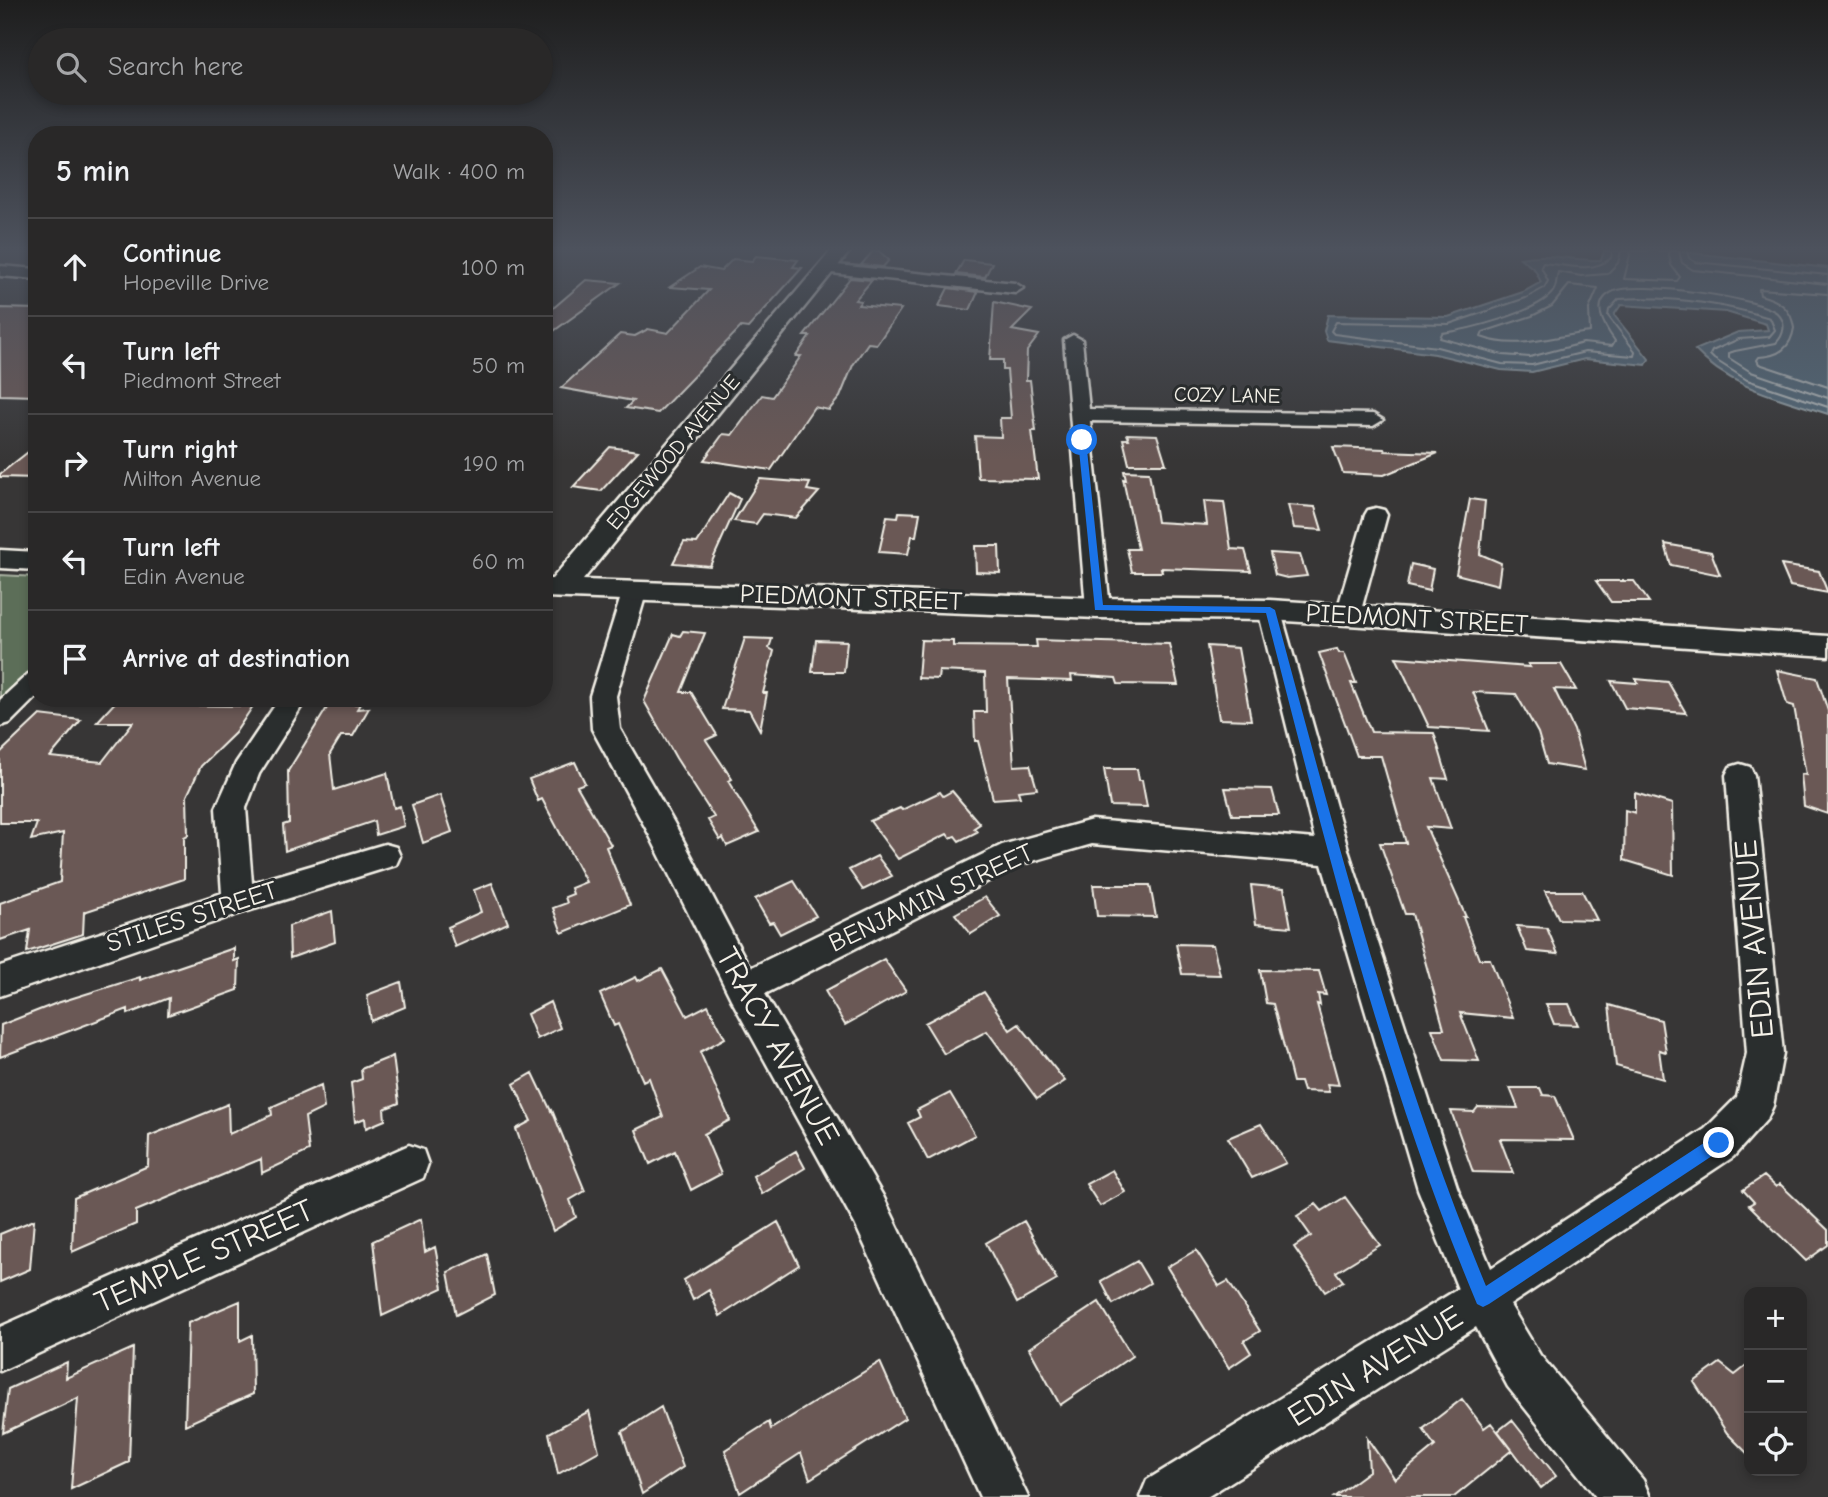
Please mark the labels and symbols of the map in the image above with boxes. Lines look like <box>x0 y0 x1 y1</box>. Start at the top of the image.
street label: EDGEWOOD AVENUE <box>601 370 745 534</box>
street label: COZY LANE <box>1174 382 1280 408</box>
route start <box>1066 424 1097 455</box>
street label: PIEDMONT STREET <box>739 579 963 617</box>
street label: PIEDMONT STREET <box>1305 598 1529 640</box>
street label: BENJAMIN STREET <box>824 837 1038 959</box>
street label: EDIN AVENUE <box>1727 838 1781 1040</box>
street label: STILES STREET <box>103 875 282 959</box>
street label: TRACY AVENUE <box>709 941 847 1151</box>
route end <box>1703 1127 1734 1158</box>
street label: TEMPLE STREET <box>89 1191 319 1321</box>
street label: EDIN AVENUE <box>1281 1298 1469 1434</box>

